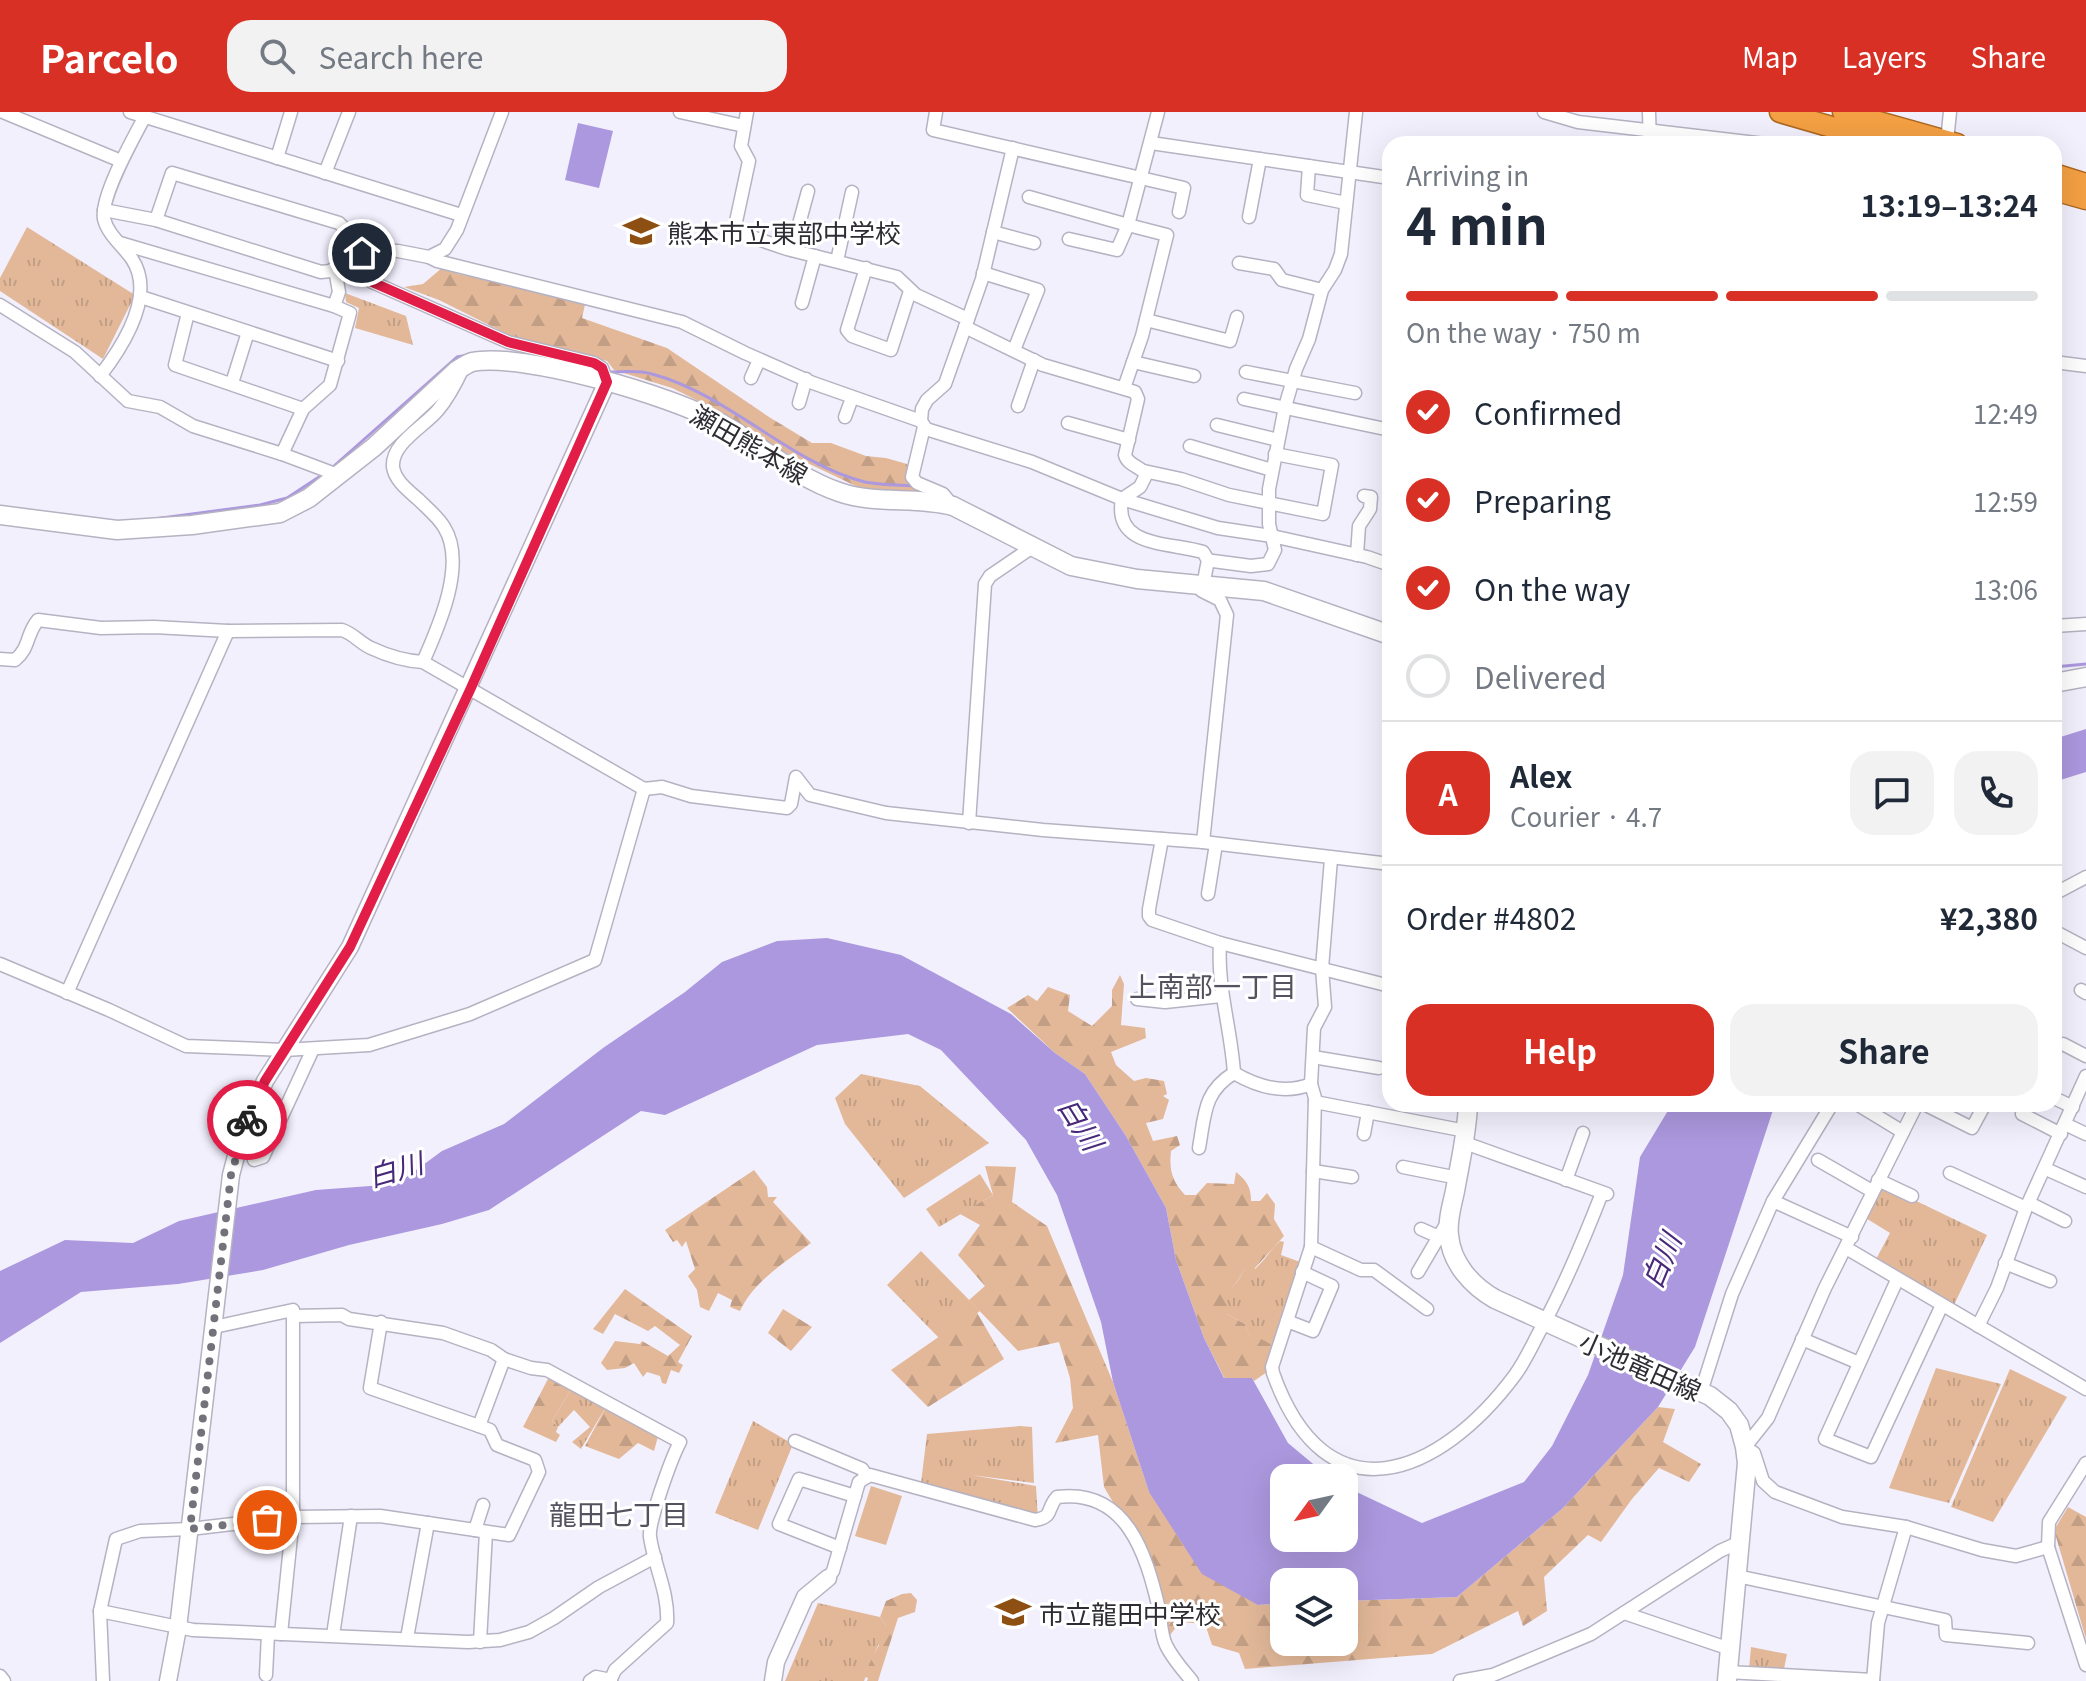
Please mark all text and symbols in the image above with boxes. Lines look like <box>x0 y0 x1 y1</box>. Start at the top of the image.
search box <box>227 20 787 92</box>
text: Parcelo <box>40 29 179 84</box>
icon: search <box>255 34 299 78</box>
text: Search here <box>319 34 483 78</box>
text: Map <box>1742 36 1798 76</box>
text: Layers <box>1842 36 1927 76</box>
text: Share <box>1971 36 2046 76</box>
text: Arriving in <box>1406 156 1529 193</box>
text: 13:19–13:24 <box>1861 182 2038 226</box>
text: 4 min <box>1406 185 1548 260</box>
school or university icon: 熊本市立東部中学校 <box>622 212 660 250</box>
place label: 熊本市立東部中学校 <box>667 213 901 250</box>
pin <box>328 219 396 287</box>
icon: home <box>340 231 384 275</box>
text: On the way · 750 m <box>1406 313 1641 350</box>
icon: check <box>1406 390 1450 434</box>
text: Confirmed <box>1474 390 1622 434</box>
street label: 瀬田熊本線 <box>684 394 816 492</box>
text: 12:49 <box>1973 394 2038 431</box>
icon: check <box>1406 478 1450 522</box>
text: Preparing <box>1474 478 1611 522</box>
text: 12:59 <box>1973 482 2038 519</box>
icon: check <box>1406 566 1450 610</box>
text: On the way <box>1474 566 1630 610</box>
text: 13:06 <box>1973 570 2038 607</box>
text: Delivered <box>1474 654 1607 698</box>
button: chat <box>1850 751 1934 835</box>
button: phone <box>1954 751 2038 835</box>
text: Alex <box>1510 753 1572 797</box>
text: A <box>1438 771 1458 815</box>
text: Courier · 4.7 <box>1510 797 1662 834</box>
text: Order #4802 <box>1406 895 1576 939</box>
text: ¥2,380 <box>1940 895 2038 939</box>
district label: 上南部一丁目 <box>1129 965 1297 1005</box>
button: Help <box>1406 1004 1714 1096</box>
button: Share <box>1730 1004 2038 1096</box>
courier <box>207 1080 287 1160</box>
water label: 白川 <box>1050 1089 1115 1160</box>
icon: bike <box>225 1098 269 1142</box>
water label: 白川 <box>363 1140 430 1195</box>
water label: 白川 <box>1631 1224 1691 1294</box>
street label: 小池竜田線 <box>1574 1322 1708 1408</box>
north arrow <box>1270 1464 1358 1552</box>
map controls <box>1270 1464 1358 1656</box>
pin <box>233 1486 301 1554</box>
district label: 龍田七丁目 <box>549 1493 689 1533</box>
icon: bag <box>245 1498 289 1542</box>
button: layers <box>1270 1568 1358 1656</box>
school or university icon: 市立龍田中学校 <box>994 1593 1032 1631</box>
place label: 市立龍田中学校 <box>1039 1594 1221 1631</box>

